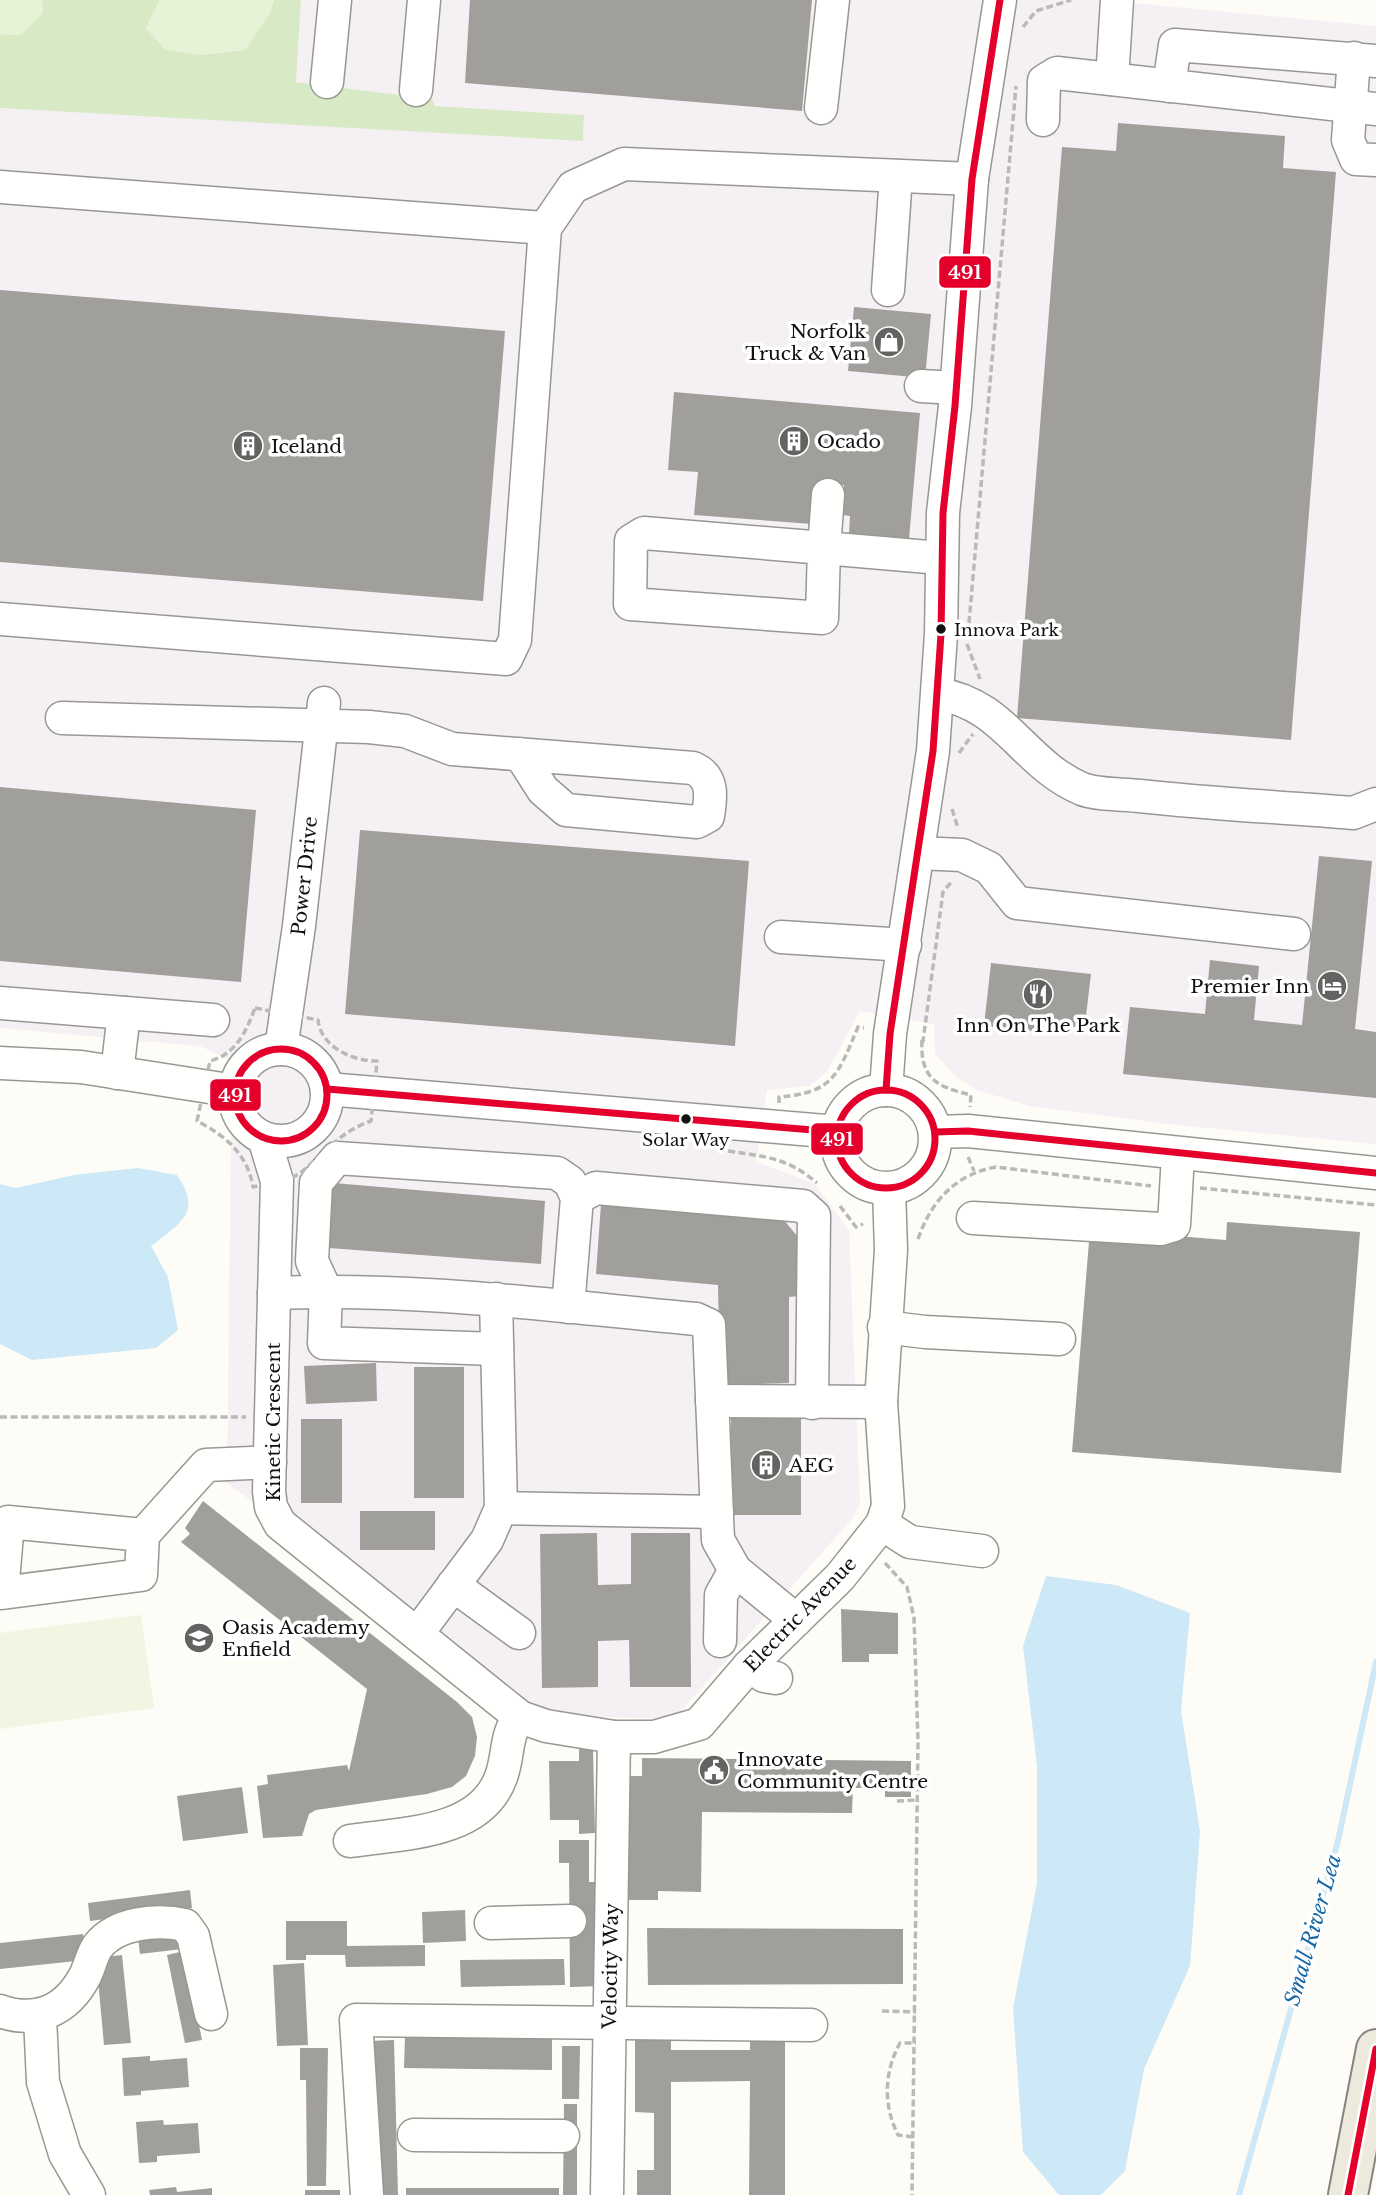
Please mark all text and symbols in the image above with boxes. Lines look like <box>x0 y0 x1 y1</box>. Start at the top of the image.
line badge: 491 <box>938 255 992 289</box>
text: 491 <box>948 261 982 284</box>
place label: Norfolk Truck & Van <box>745 320 866 365</box>
shop icon: Norfolk Truck & Van <box>872 325 906 359</box>
building icon: Ocado <box>777 424 811 458</box>
building icon: Iceland <box>231 429 265 463</box>
place label: Ocado <box>817 430 881 453</box>
place label: Iceland <box>271 435 342 458</box>
place label: Innova Park <box>954 620 1060 641</box>
marker: Innova Park <box>934 622 948 636</box>
street label: Power Drive <box>287 815 322 937</box>
hotel icon: Premier Inn <box>1315 969 1349 1003</box>
place label: Premier Inn <box>1190 975 1309 998</box>
restaurant icon: Inn On The Park <box>1021 977 1055 1011</box>
place label: Inn On The Park <box>956 1014 1120 1037</box>
line badge: 491 <box>209 1078 262 1112</box>
text: 491 <box>218 1084 252 1107</box>
marker: Solar Way <box>679 1112 693 1126</box>
line badge: 491 <box>810 1122 864 1156</box>
text: 491 <box>820 1128 854 1151</box>
place label: Solar Way <box>642 1130 730 1151</box>
street label: Kinetic Crescent <box>262 1341 285 1502</box>
building icon: AEG <box>749 1448 783 1482</box>
place label: AEG <box>788 1454 834 1477</box>
street label: Electric Avenue <box>740 1552 861 1677</box>
place label: Oasis Academy Enfield <box>222 1616 370 1661</box>
school or university icon: Oasis Academy Enfield <box>182 1621 216 1655</box>
place label: Innovate Community Centre <box>737 1748 928 1793</box>
public building icon: Innovate Community Centre <box>697 1753 731 1787</box>
water label: Small River Lea <box>1279 1851 1347 2009</box>
street label: Velocity Way <box>598 1903 623 2030</box>

